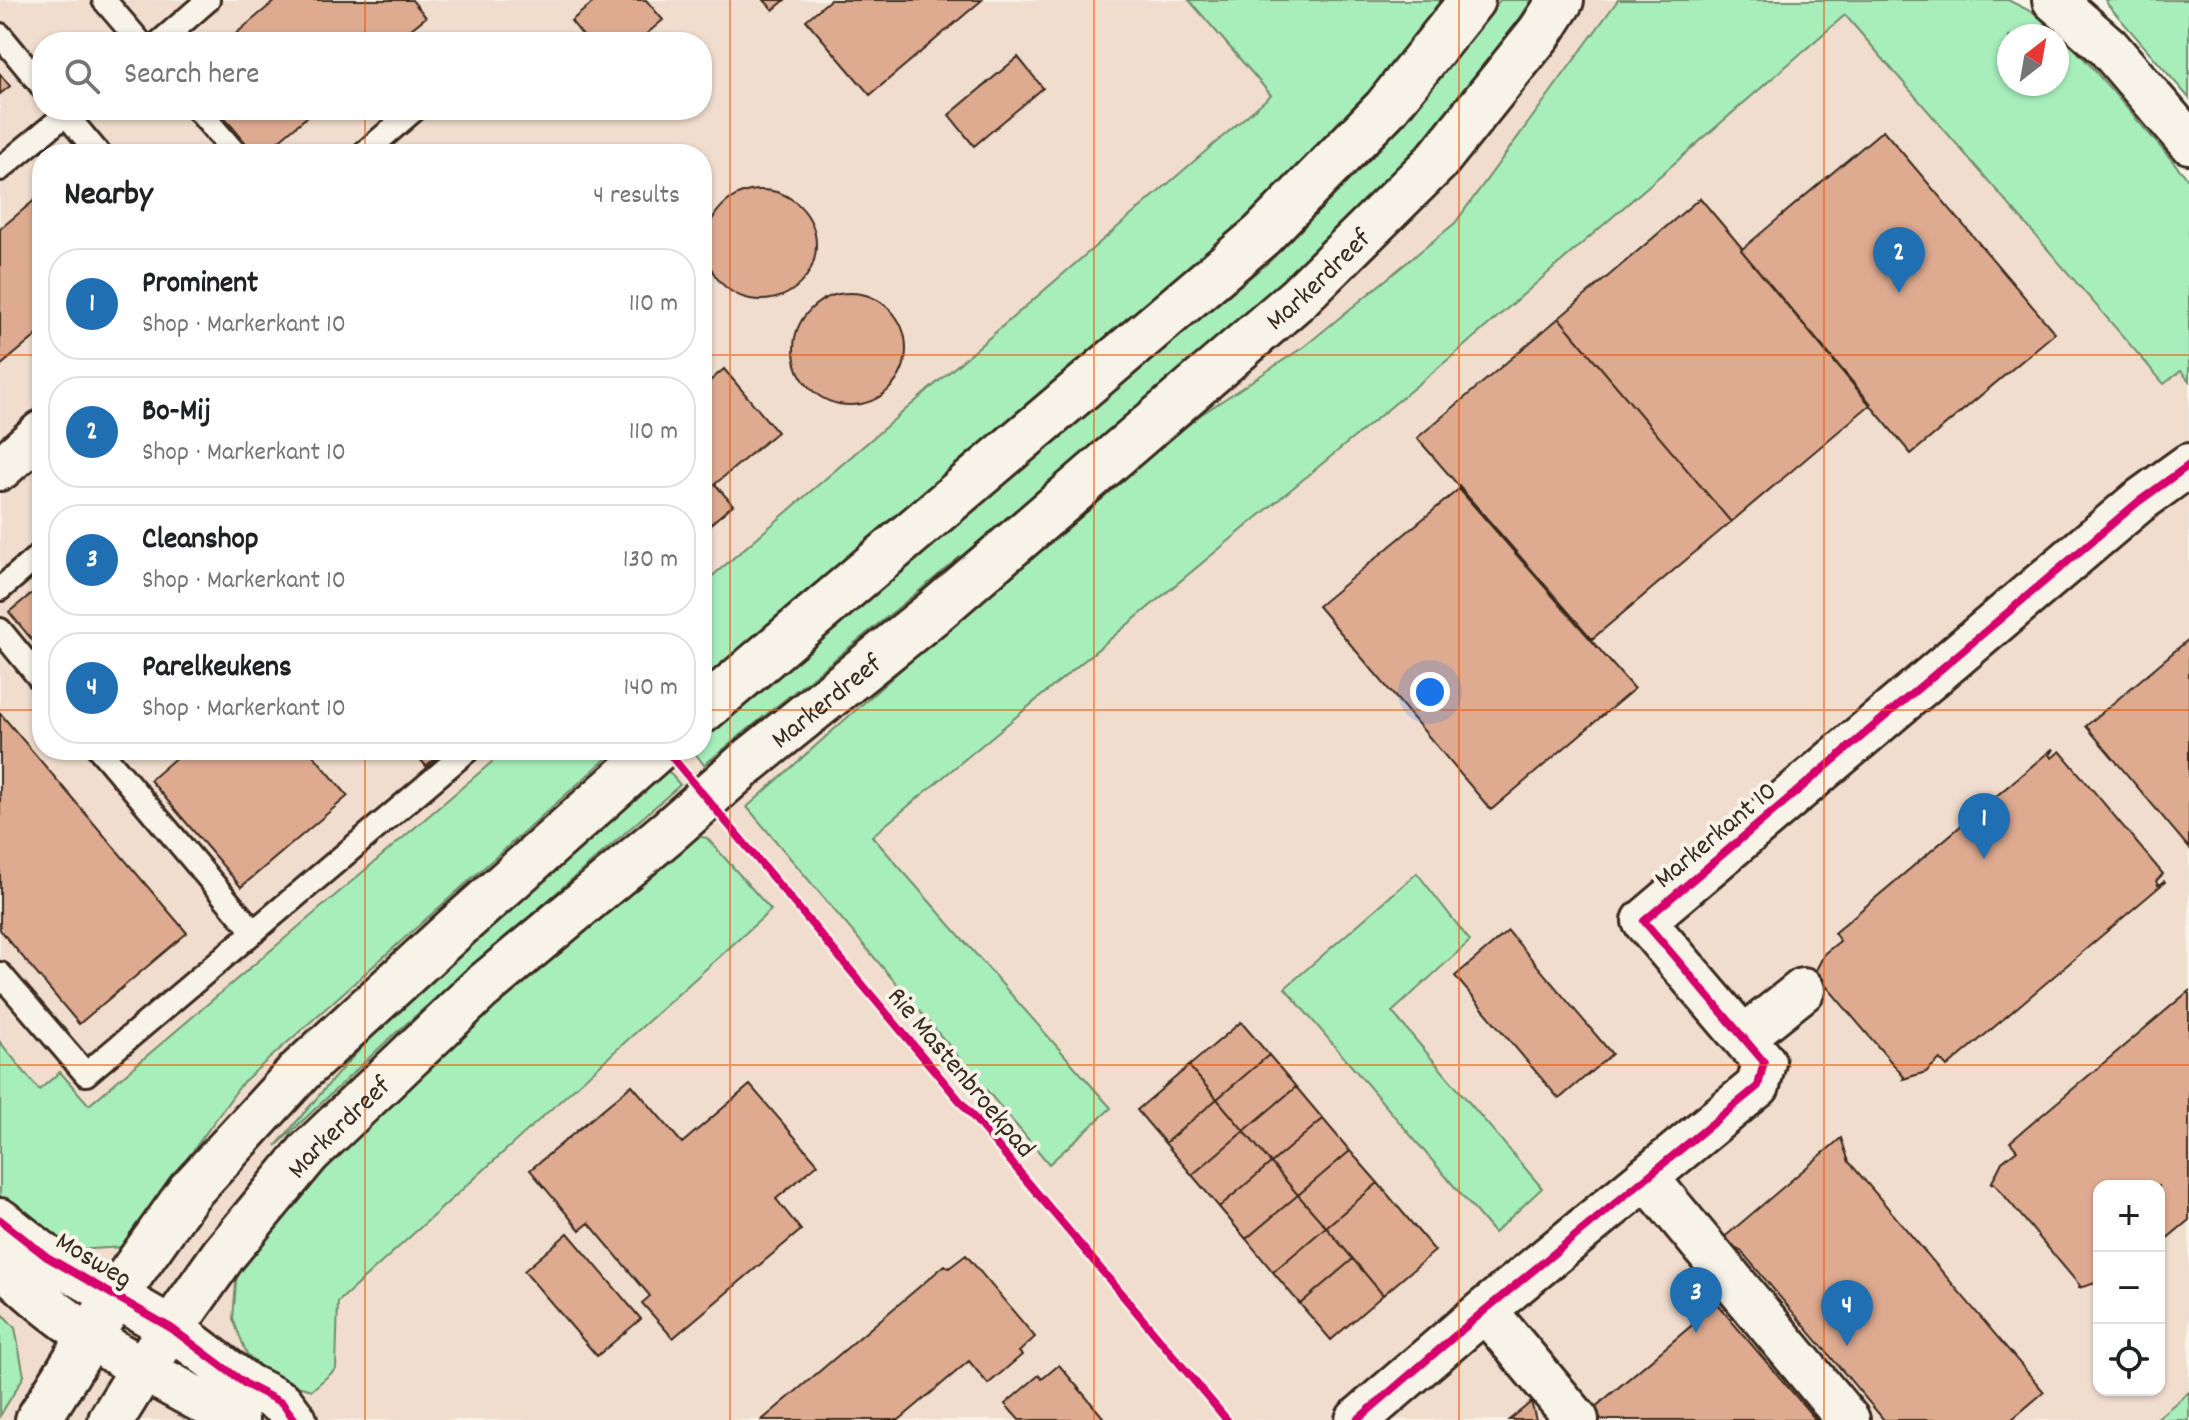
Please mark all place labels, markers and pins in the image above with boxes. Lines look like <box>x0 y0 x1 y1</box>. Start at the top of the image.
pin: 2 <box>1873 227 1925 293</box>
pin: 1 <box>1958 793 2010 859</box>
pin: 3 <box>1670 1267 1722 1333</box>
pin: 4 <box>1821 1280 1873 1346</box>

